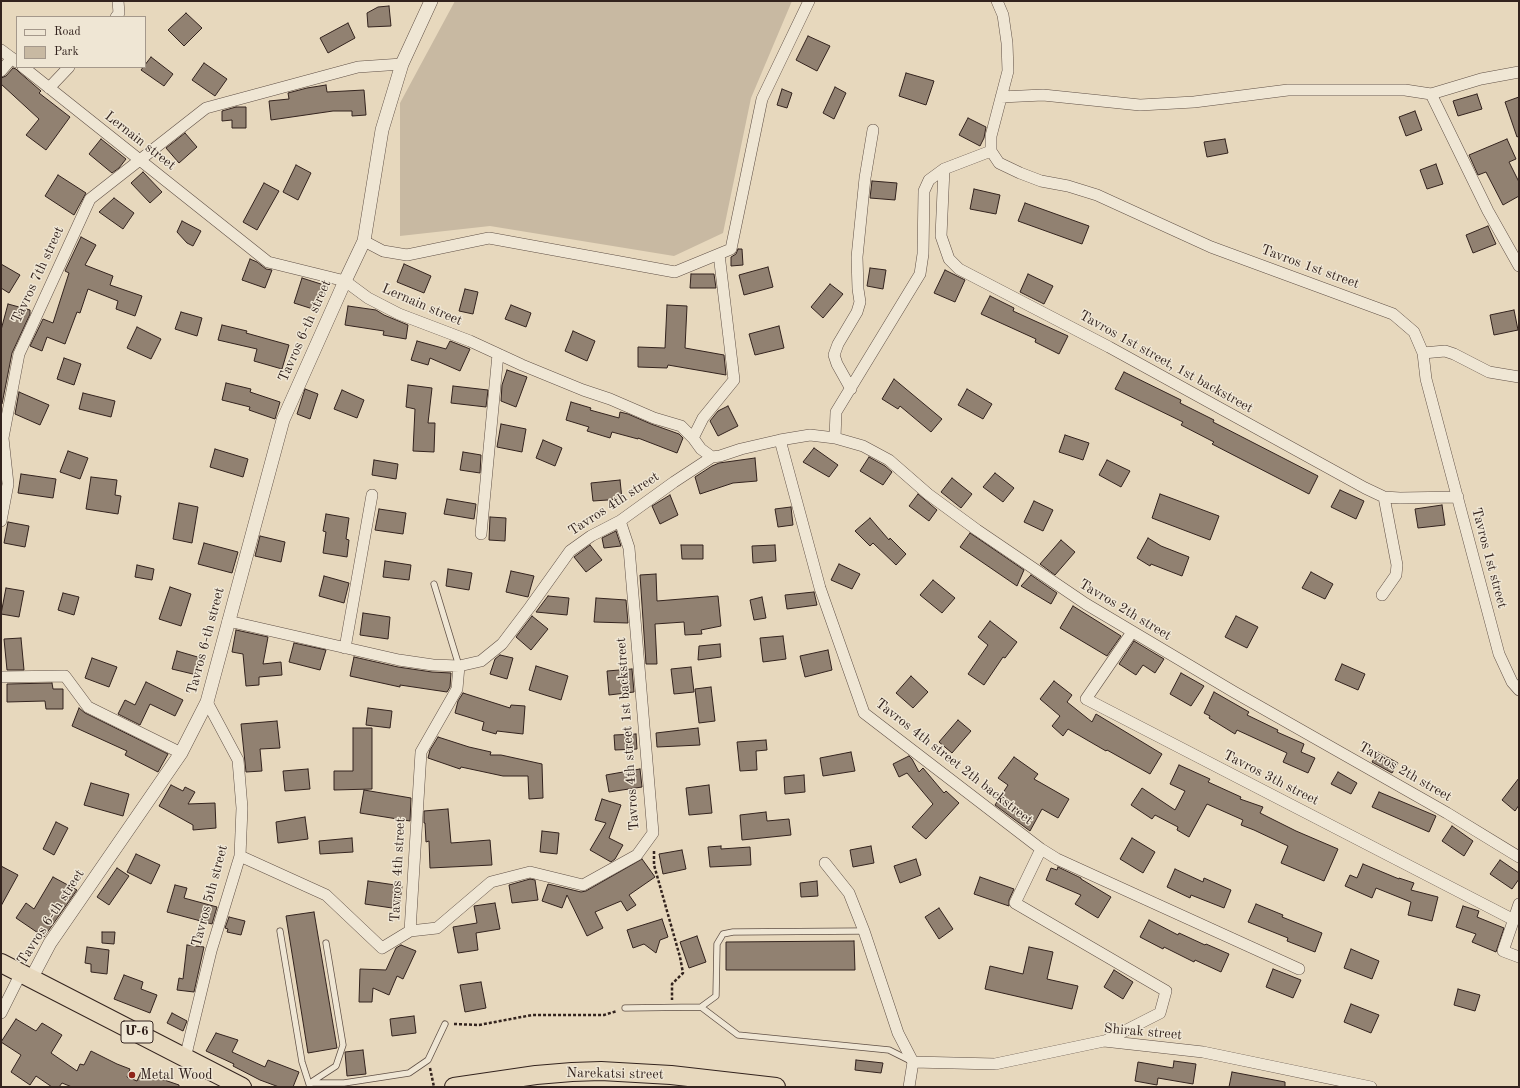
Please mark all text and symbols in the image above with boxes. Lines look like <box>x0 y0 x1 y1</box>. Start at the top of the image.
legend <box>16 16 146 68</box>
text: Road <box>54 26 81 38</box>
text: Park <box>54 46 79 58</box>
street label: Lernain street <box>101 108 179 174</box>
street label: Tavros 7th street <box>8 224 68 326</box>
street label: Tavros 1st street <box>1259 241 1361 293</box>
street label: Tavros 6-th street <box>275 277 335 385</box>
street label: Lernain street <box>379 281 465 329</box>
street label: Tavros 1st street, 1st backstreet <box>1076 307 1256 417</box>
street label: Tavros 4th street <box>565 468 663 540</box>
street label: Tavros 1st street <box>1468 506 1510 610</box>
street label: Tavros 2th street <box>1076 576 1174 644</box>
street label: Tavros 6-th street <box>184 586 228 696</box>
street label: Tavros 4th street 1st backstreet <box>613 637 643 831</box>
street label: Tavros 4th street 2th backstreet <box>872 695 1036 829</box>
street label: Tavros 2th street <box>1355 739 1455 805</box>
street label: Tavros 3th street <box>1220 747 1322 809</box>
street label: Tavros 4th street <box>387 817 409 923</box>
street label: Tavros 5th street <box>188 843 232 949</box>
street label: Tavros 6-th street <box>14 866 88 968</box>
street label: Shirak street <box>1103 1020 1183 1044</box>
road number: Մ-6 <box>121 1021 153 1043</box>
street label: Narekatsi street <box>566 1065 664 1083</box>
place label: Metal Wood <box>140 1067 212 1083</box>
marker: Metal Wood <box>127 1070 137 1080</box>

